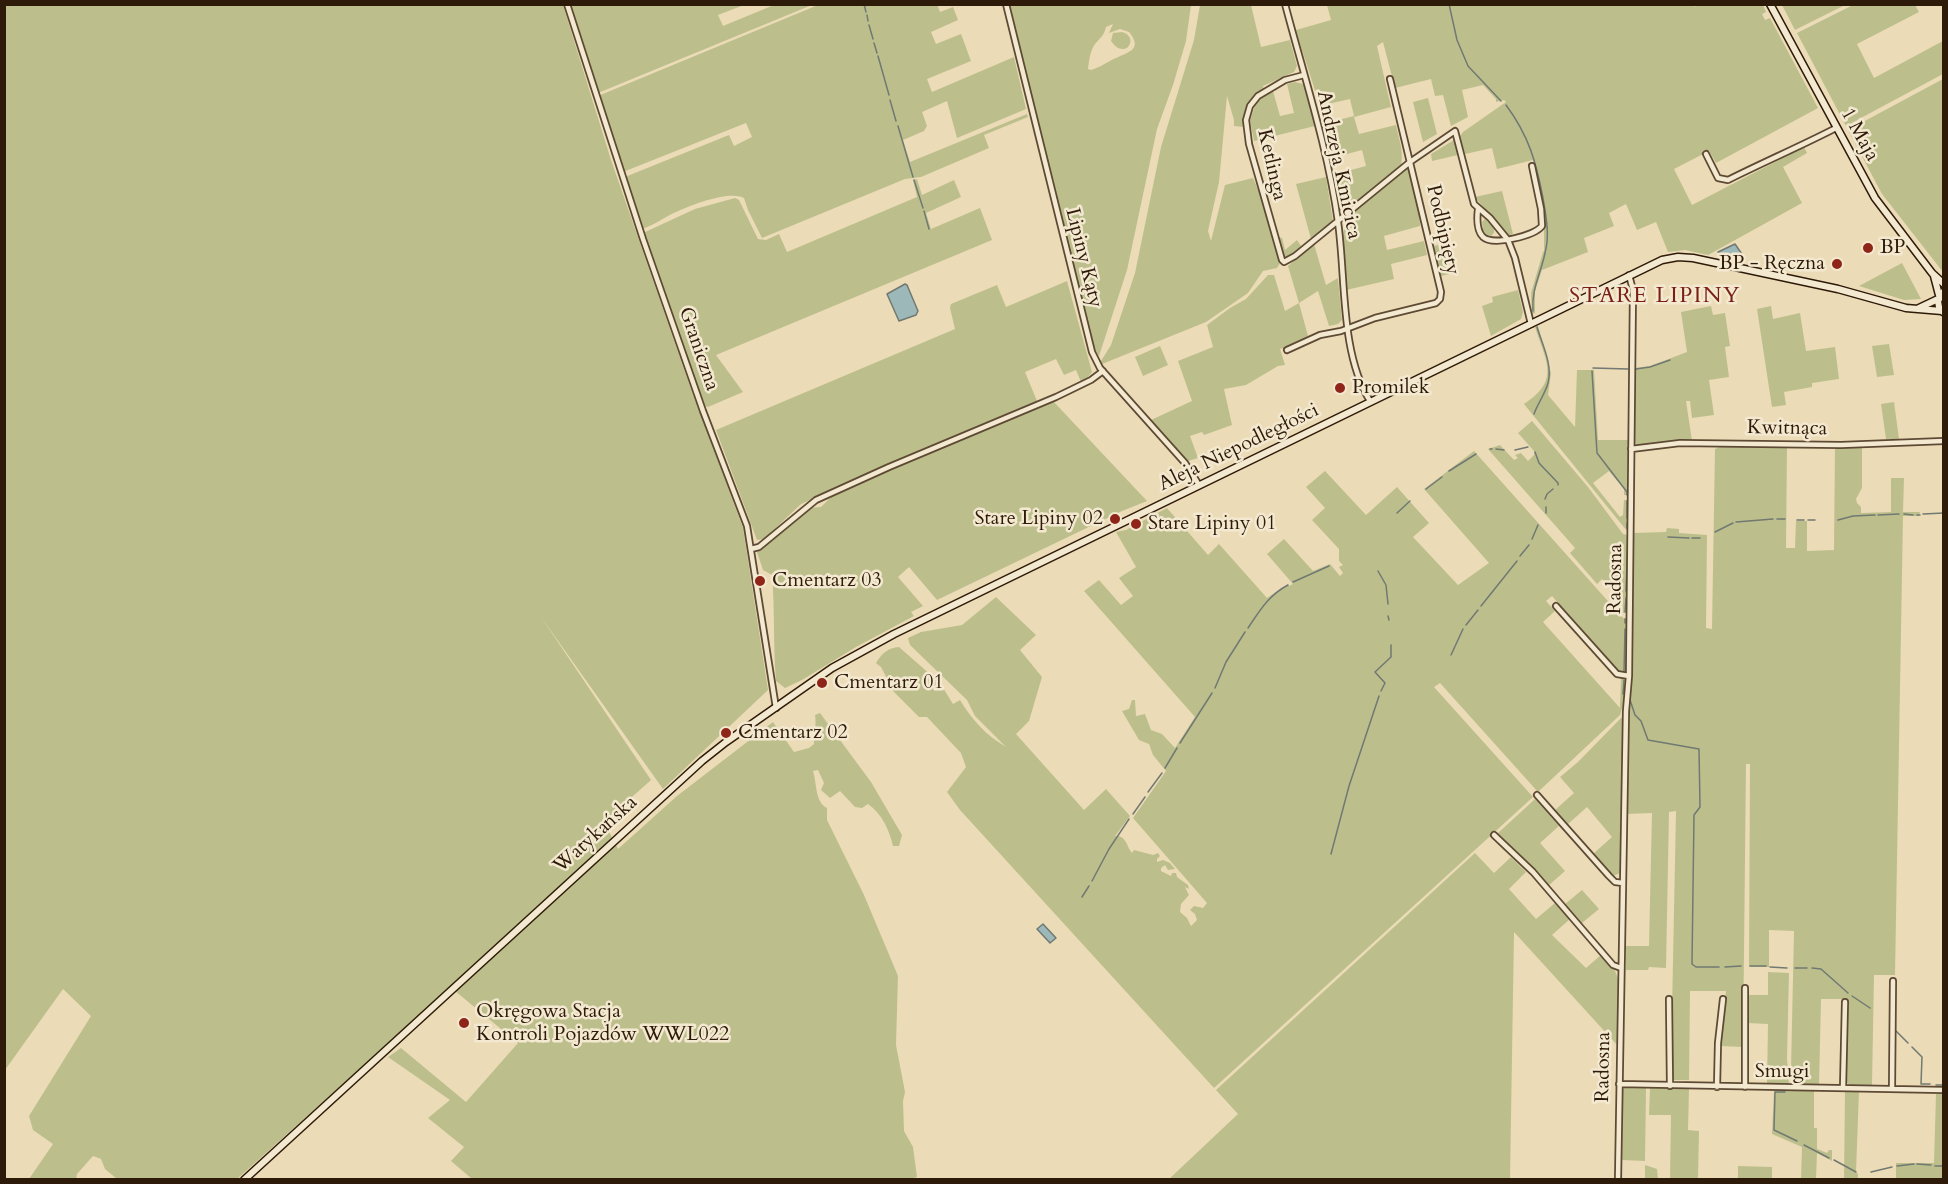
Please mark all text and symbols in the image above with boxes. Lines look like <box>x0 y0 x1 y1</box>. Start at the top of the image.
street label: Andrzeja Kmicica <box>1311 89 1365 241</box>
street label: 1 Maja <box>1835 104 1883 166</box>
street label: Ketlinga <box>1251 127 1291 203</box>
street label: Podbipięty <box>1420 183 1464 277</box>
street label: Lipiny Kąty <box>1059 206 1107 310</box>
place label: BP <box>1880 236 1905 260</box>
marker: BP <box>1861 241 1875 255</box>
place label: BP - Ręczna <box>1719 252 1825 276</box>
marker: BP - Ręczna <box>1830 257 1844 271</box>
district label: STARE LIPINY <box>1569 284 1741 310</box>
street label: Graniczna <box>673 304 723 394</box>
place label: Promilek <box>1352 376 1429 400</box>
marker: Promilek <box>1333 381 1347 395</box>
street label: Aleja Niepodległości <box>1155 399 1323 497</box>
street label: Kwitnąca <box>1747 416 1827 442</box>
place label: Stare Lipiny 02 <box>974 507 1103 531</box>
marker: Stare Lipiny 02 <box>1108 512 1122 526</box>
place label: Stare Lipiny 01 <box>1148 512 1277 536</box>
marker: Stare Lipiny 01 <box>1129 517 1143 531</box>
street label: Radosna <box>1603 543 1629 615</box>
place label: Cmentarz 03 <box>772 569 882 593</box>
marker: Cmentarz 03 <box>753 574 767 588</box>
place label: Cmentarz 01 <box>834 671 944 695</box>
marker: Cmentarz 01 <box>815 676 829 690</box>
place label: Cmentarz 02 <box>738 721 848 745</box>
marker: Cmentarz 02 <box>719 726 733 740</box>
street label: Watykańska <box>549 791 643 879</box>
place label: Okręgowa Stacja Kontroli Pojazdów WWL022 <box>476 1000 729 1047</box>
marker: Okręgowa Stacja Kontroli Pojazdów WWL022 <box>457 1016 471 1030</box>
street label: Radosna <box>1591 1031 1617 1103</box>
street label: Smugi <box>1755 1060 1809 1084</box>

